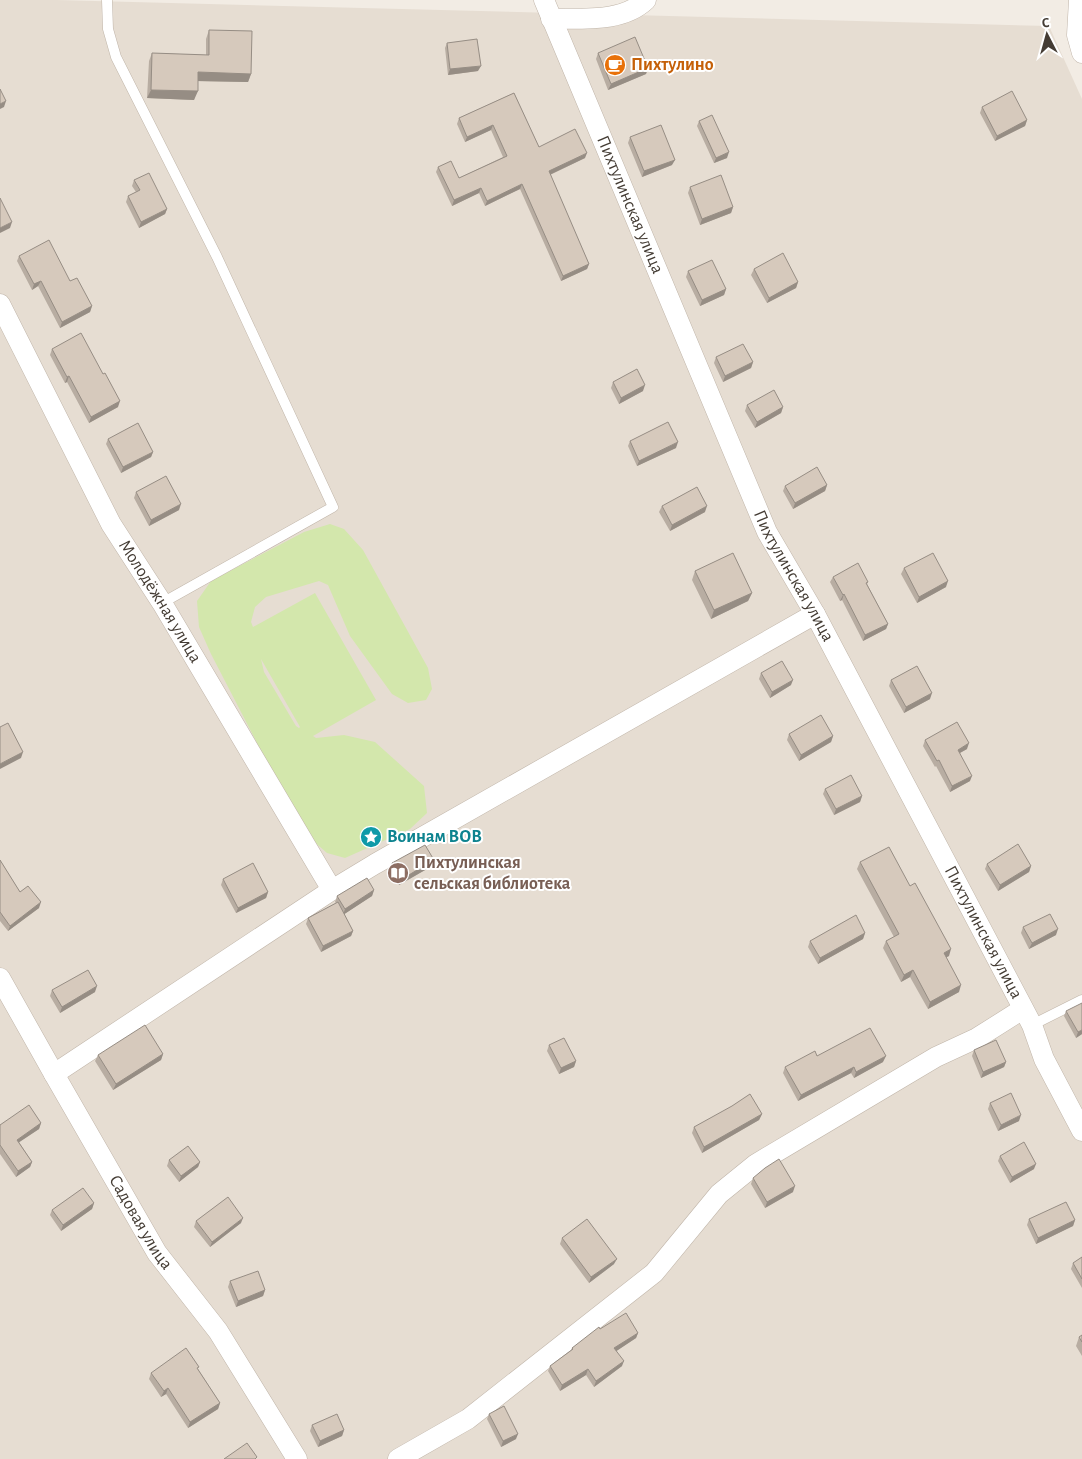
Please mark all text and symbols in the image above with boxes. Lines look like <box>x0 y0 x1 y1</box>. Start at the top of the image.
north arrow <box>1022 10 1072 60</box>
text: С <box>1041 16 1051 30</box>
cafe icon: Пихтулино <box>603 53 627 77</box>
place label: Пихтулино <box>631 56 714 74</box>
street label: Пихтулинская улица <box>593 133 667 276</box>
street label: Пихтулинская улица <box>750 508 837 645</box>
street label: Молодёжная улица <box>115 537 204 666</box>
place icon: Воинам ВОВ <box>359 825 383 849</box>
place label: Воинам ВОВ <box>387 828 482 846</box>
place label: Пихтулинская сельская библиотека <box>414 854 571 893</box>
library icon: Пихтулинская сельская библиотека <box>386 861 410 885</box>
street label: Пихтулинская улица <box>941 863 1026 1002</box>
street label: Садовая улица <box>105 1172 176 1273</box>

